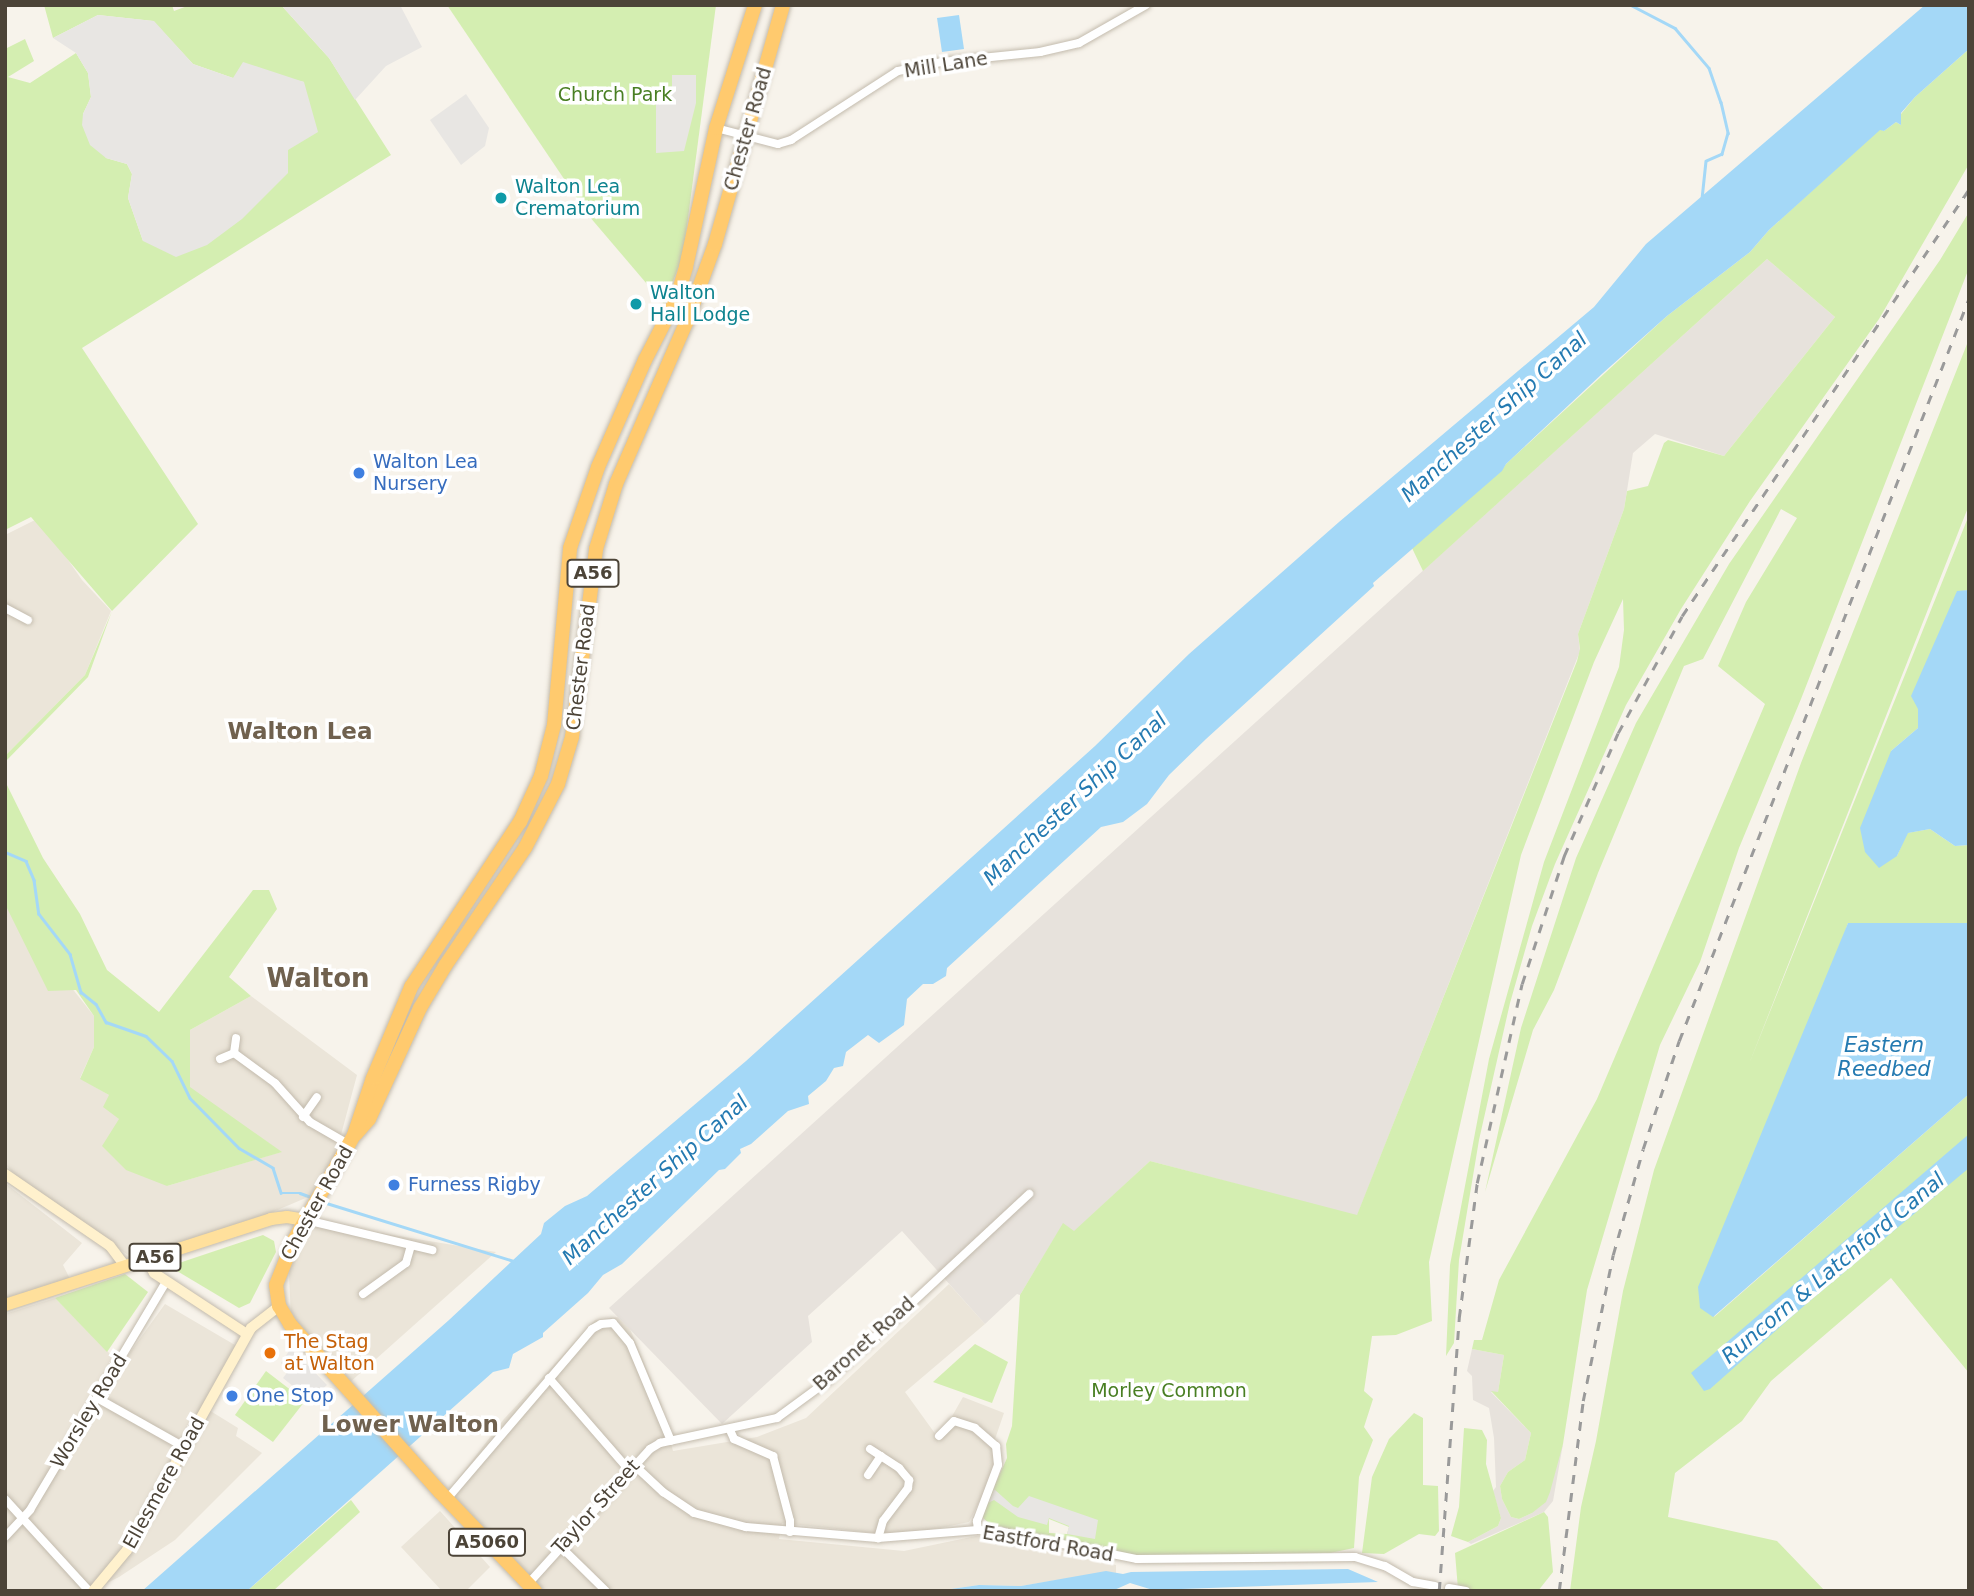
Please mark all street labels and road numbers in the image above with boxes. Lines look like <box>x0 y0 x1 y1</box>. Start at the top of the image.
street label: Mill Lane <box>903 47 989 83</box>
street label: Chester Road <box>719 65 777 193</box>
road number: A56 <box>565 558 621 588</box>
street label: Chester Road <box>562 602 600 732</box>
street label: Chester Road <box>276 1142 358 1264</box>
road number: A56 <box>127 1242 183 1272</box>
street label: Baronet Road <box>809 1293 919 1395</box>
street label: Worsley Road <box>46 1350 132 1472</box>
street label: Ellesmere Road <box>118 1413 210 1553</box>
street label: Taylor Street <box>547 1455 645 1559</box>
street label: Eastford Road <box>981 1521 1115 1567</box>
road number: A5060 <box>447 1527 527 1556</box>

